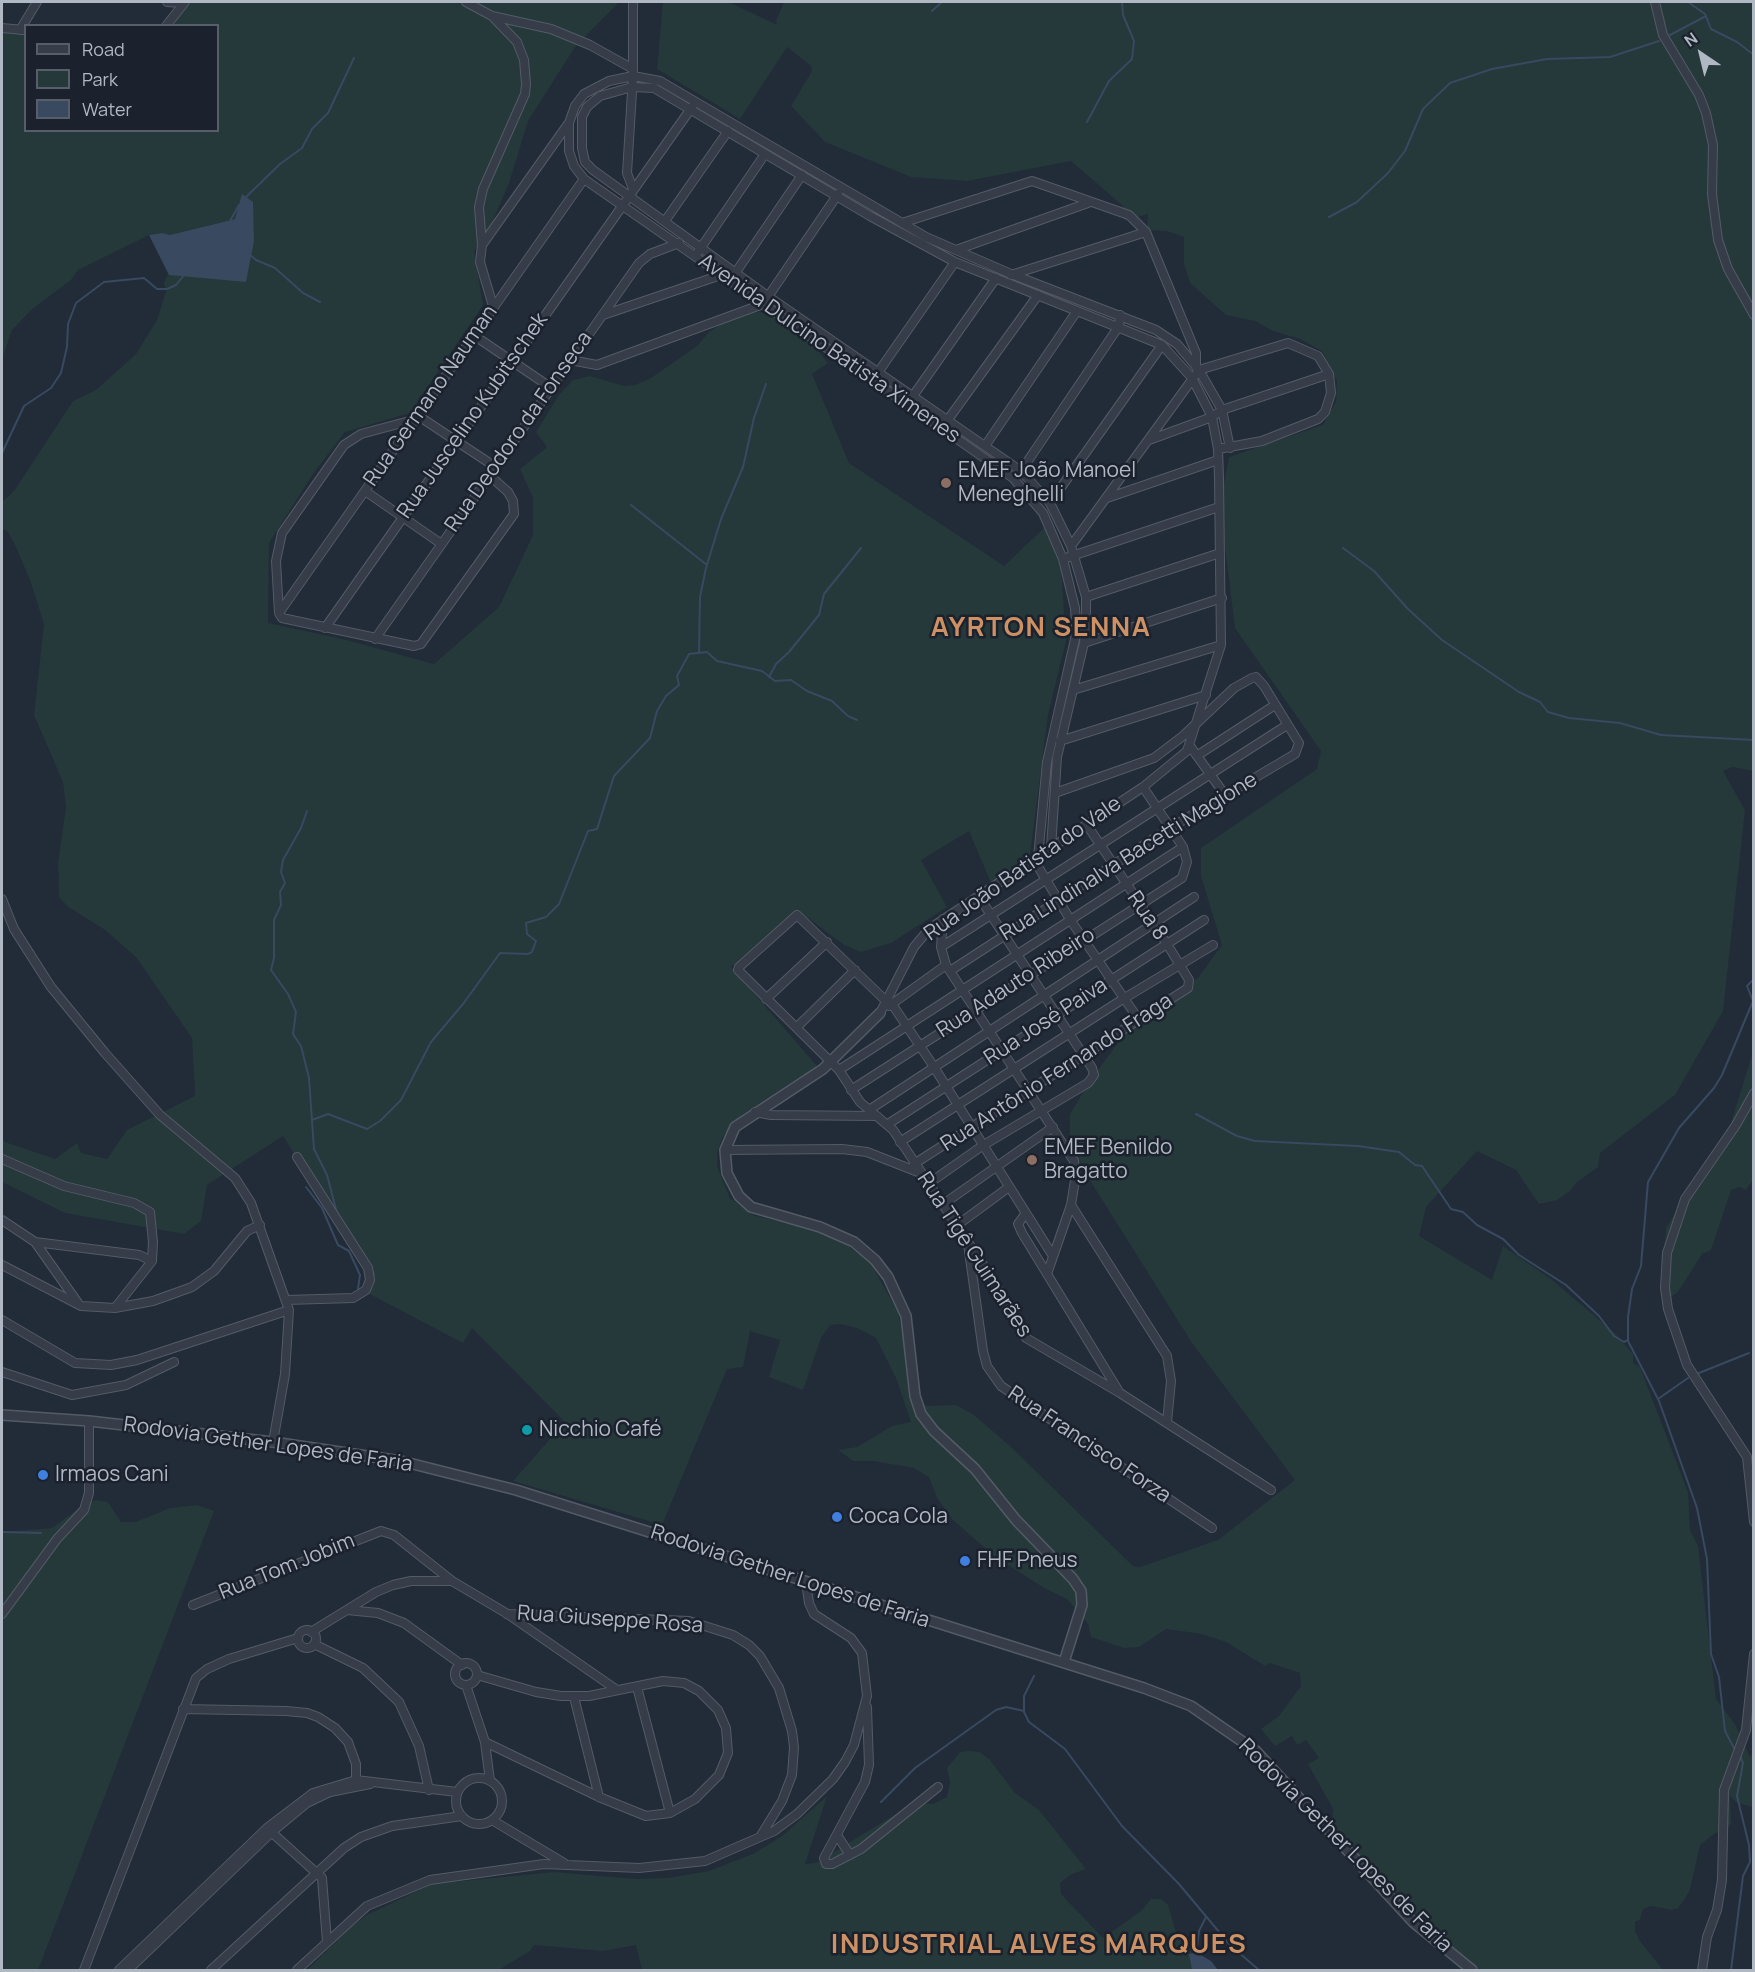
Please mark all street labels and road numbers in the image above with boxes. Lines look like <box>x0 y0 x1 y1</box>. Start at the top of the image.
street label: Avenida Dulcino Batista Ximenes <box>693 249 965 449</box>
street label: Rua Germano Nauman <box>359 301 503 491</box>
street label: Rua Juscelino Kubitschek <box>392 308 554 524</box>
street label: Rua Deodoro da Fonseca <box>440 327 598 537</box>
street label: Rua Lindinalva Bacetti Magione <box>996 767 1262 947</box>
street label: Rua João Batista do Vale <box>920 791 1126 947</box>
street label: Rua 8 <box>1121 887 1173 945</box>
street label: Rua Adauto Ribeiro <box>932 922 1100 1044</box>
street label: Rua José Paiva <box>980 973 1112 1071</box>
street label: Rua Antônio Fernando Fraga <box>937 989 1177 1157</box>
street label: Rua Tigê Guimarães <box>911 1168 1037 1342</box>
street label: Rua Francisco Forza <box>1003 1381 1175 1509</box>
street label: Rodovia Gether Lopes de Faria <box>122 1412 414 1478</box>
street label: Rodovia Gether Lopes de Faria <box>647 1520 933 1634</box>
street label: Rua Tom Jobim <box>215 1528 359 1606</box>
street label: Rua Giuseppe Rosa <box>516 1601 704 1639</box>
street label: Rodovia Gether Lopes de Faria <box>1233 1734 1457 1958</box>

